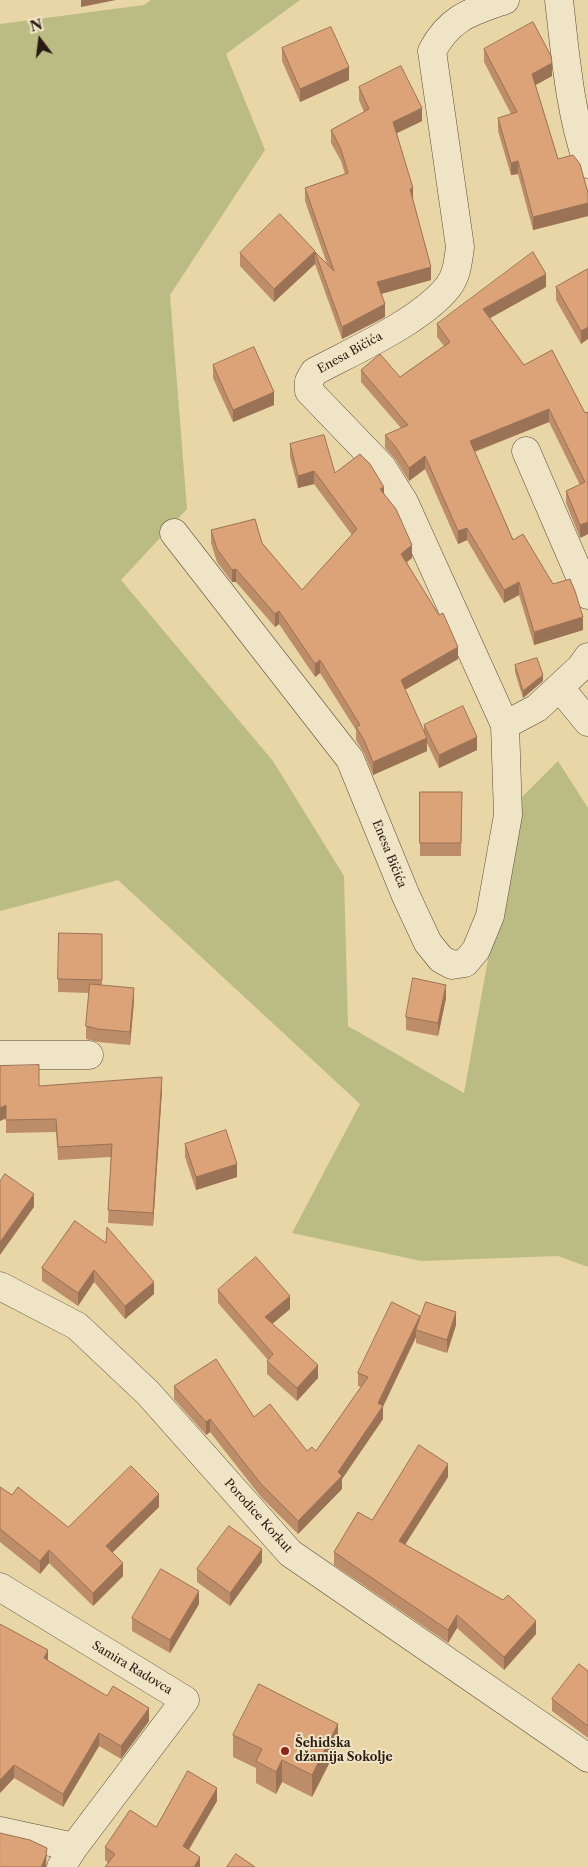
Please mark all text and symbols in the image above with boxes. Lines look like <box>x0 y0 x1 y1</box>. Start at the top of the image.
north arrow <box>15 15 65 65</box>
text: N <box>28 15 44 36</box>
street label: Enesa Bičića <box>315 329 385 377</box>
street label: Enesa Bičića <box>369 818 409 890</box>
street label: Porodice Korkut <box>221 1476 295 1556</box>
street label: Samira Radovca <box>89 1638 175 1698</box>
place label: Šehidska džamija Sokolje <box>295 1737 393 1765</box>
marker: Šehidska džamija Sokolje <box>279 1745 291 1757</box>

